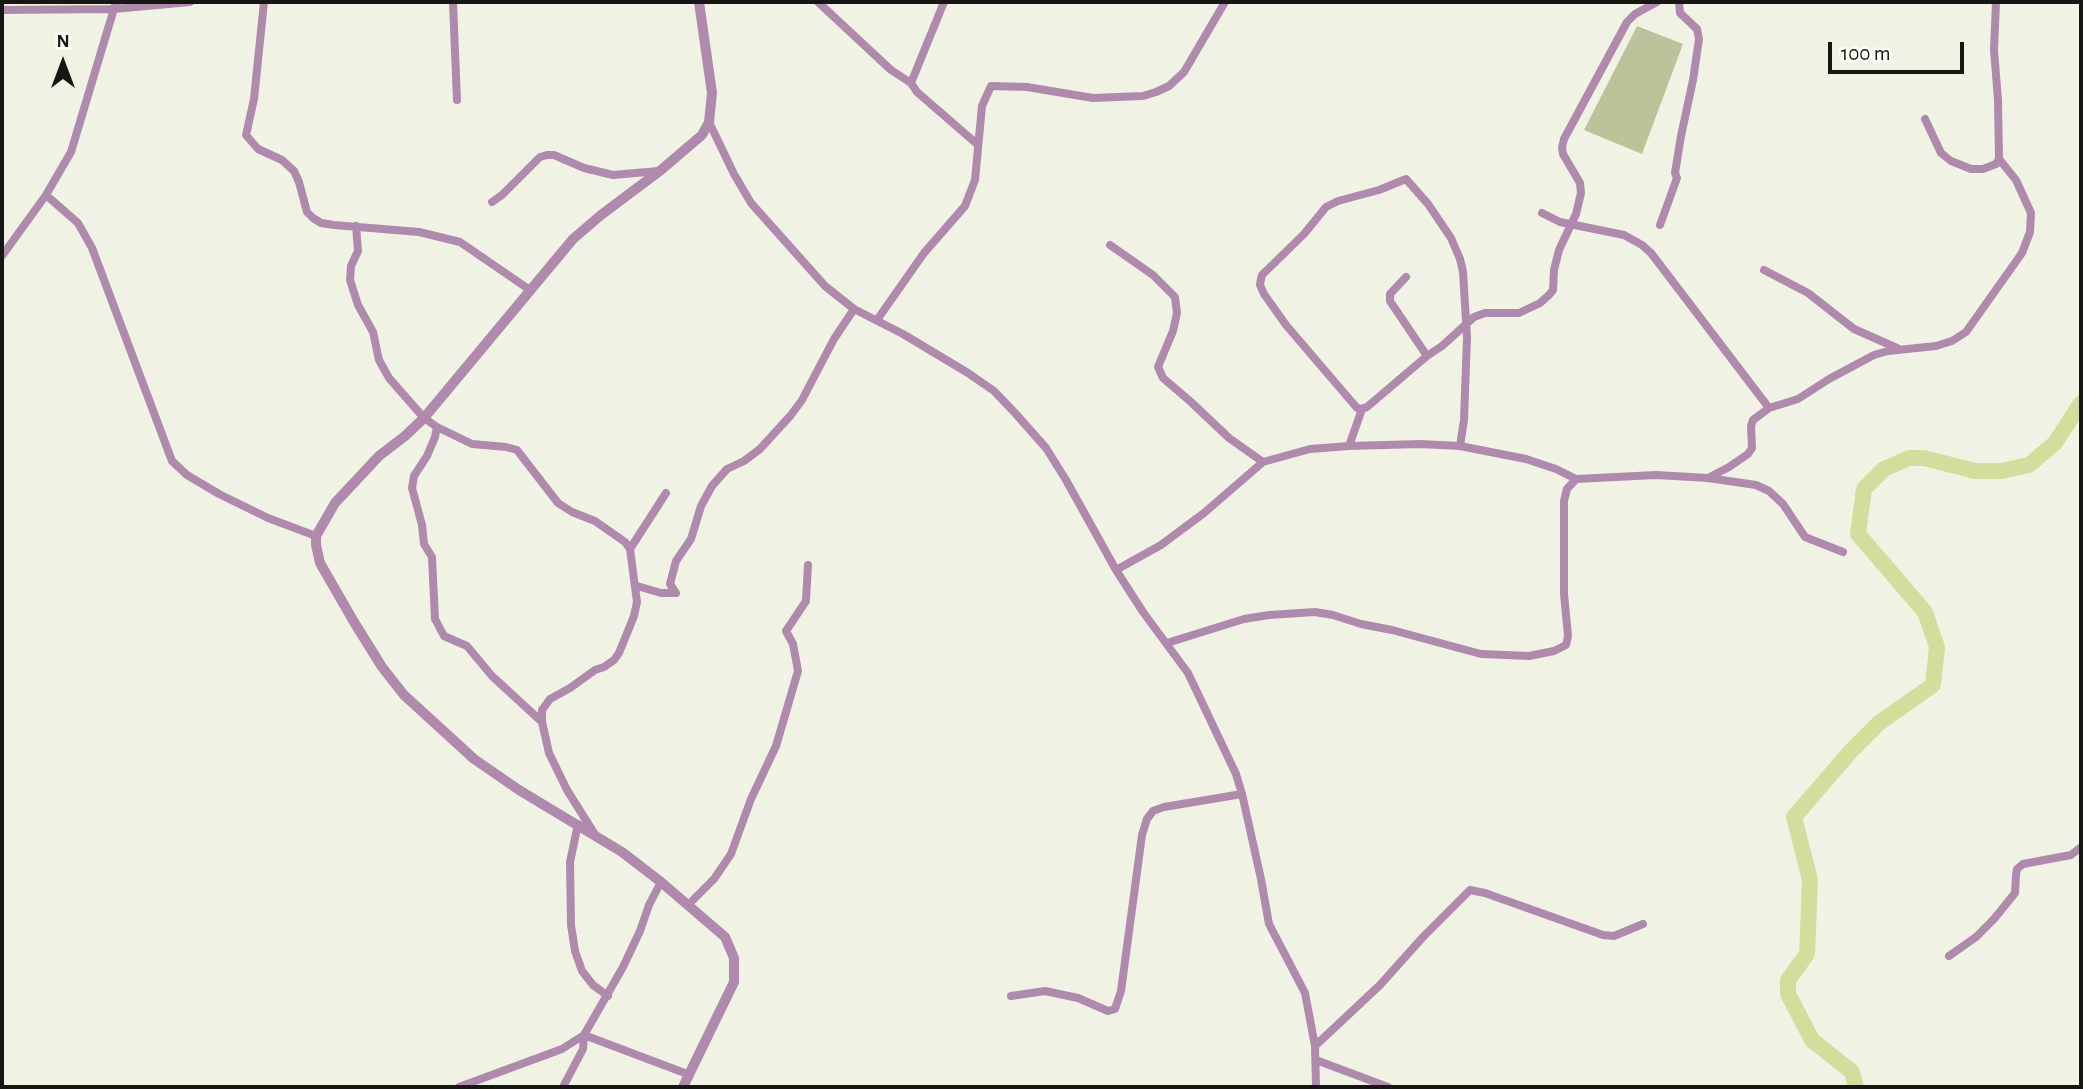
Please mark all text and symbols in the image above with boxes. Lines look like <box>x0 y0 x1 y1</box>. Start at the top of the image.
north arrow <box>28 28 98 98</box>
scale bar <box>1831 28 1968 72</box>
text: N <box>56 32 70 51</box>
text: 100 m <box>1841 43 1891 64</box>

